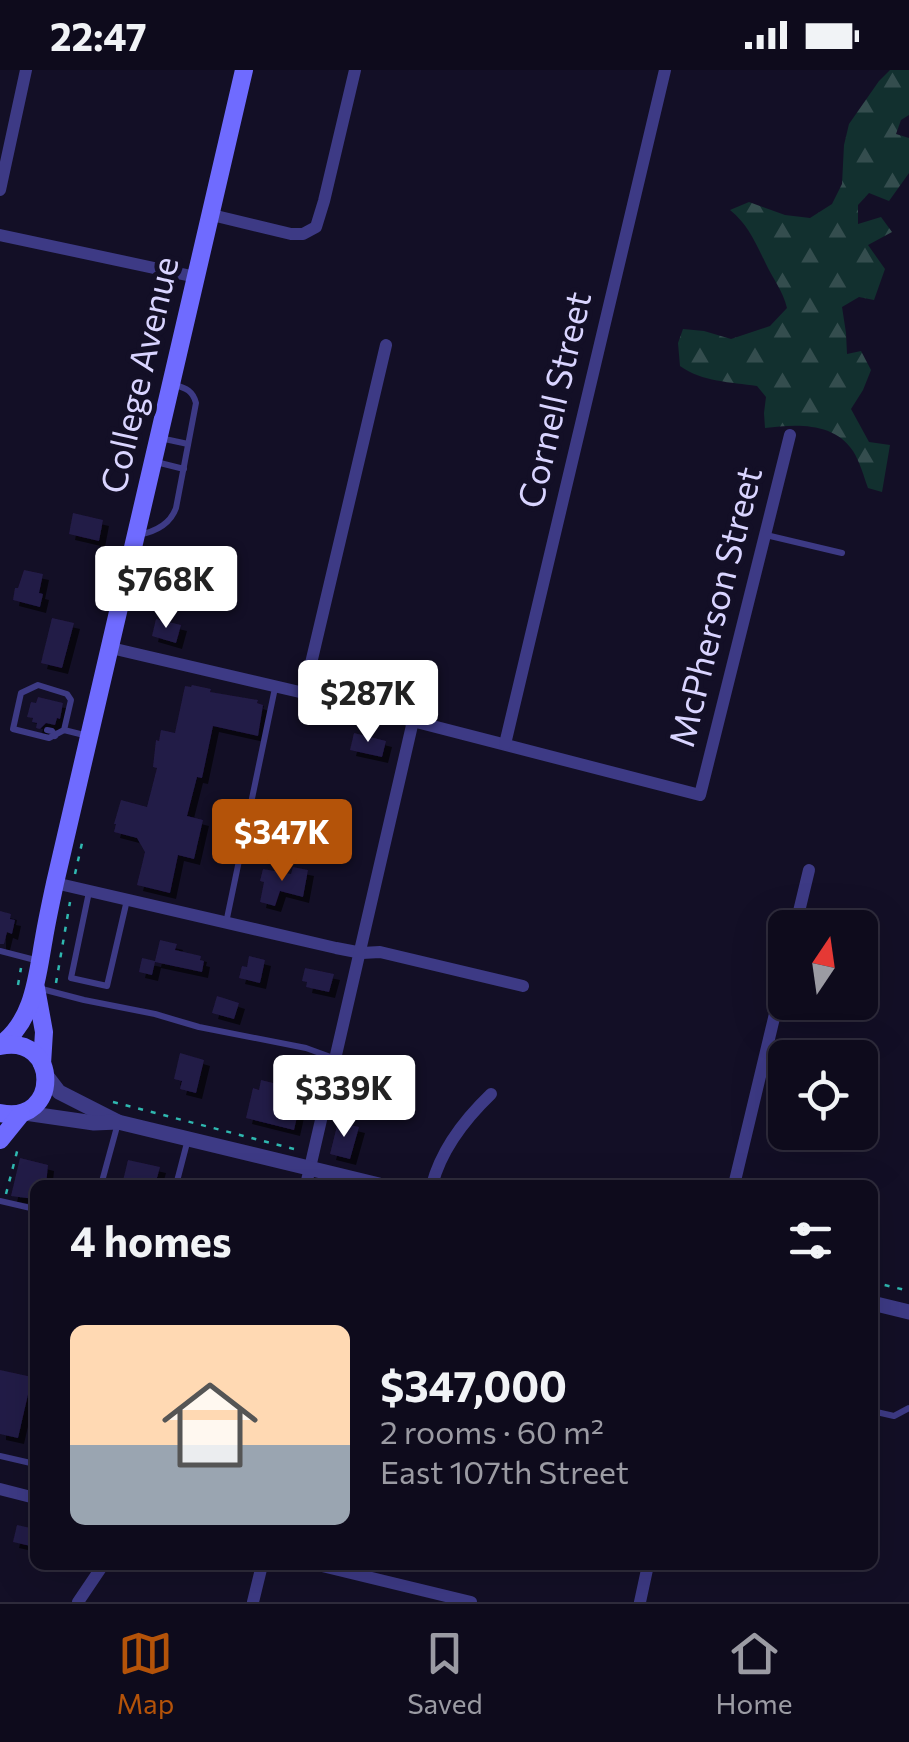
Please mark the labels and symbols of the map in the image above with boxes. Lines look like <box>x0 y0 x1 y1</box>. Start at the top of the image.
street label: College Avenue <box>89 252 186 497</box>
street label: Cornell Street <box>507 287 598 512</box>
street label: McPherson Street <box>658 462 769 751</box>
pin: $768K <box>96 546 236 631</box>
pin: $287K <box>298 660 438 745</box>
pin: $347K <box>212 799 352 884</box>
north arrow <box>768 910 878 1020</box>
pin: $339K <box>274 1055 414 1140</box>

